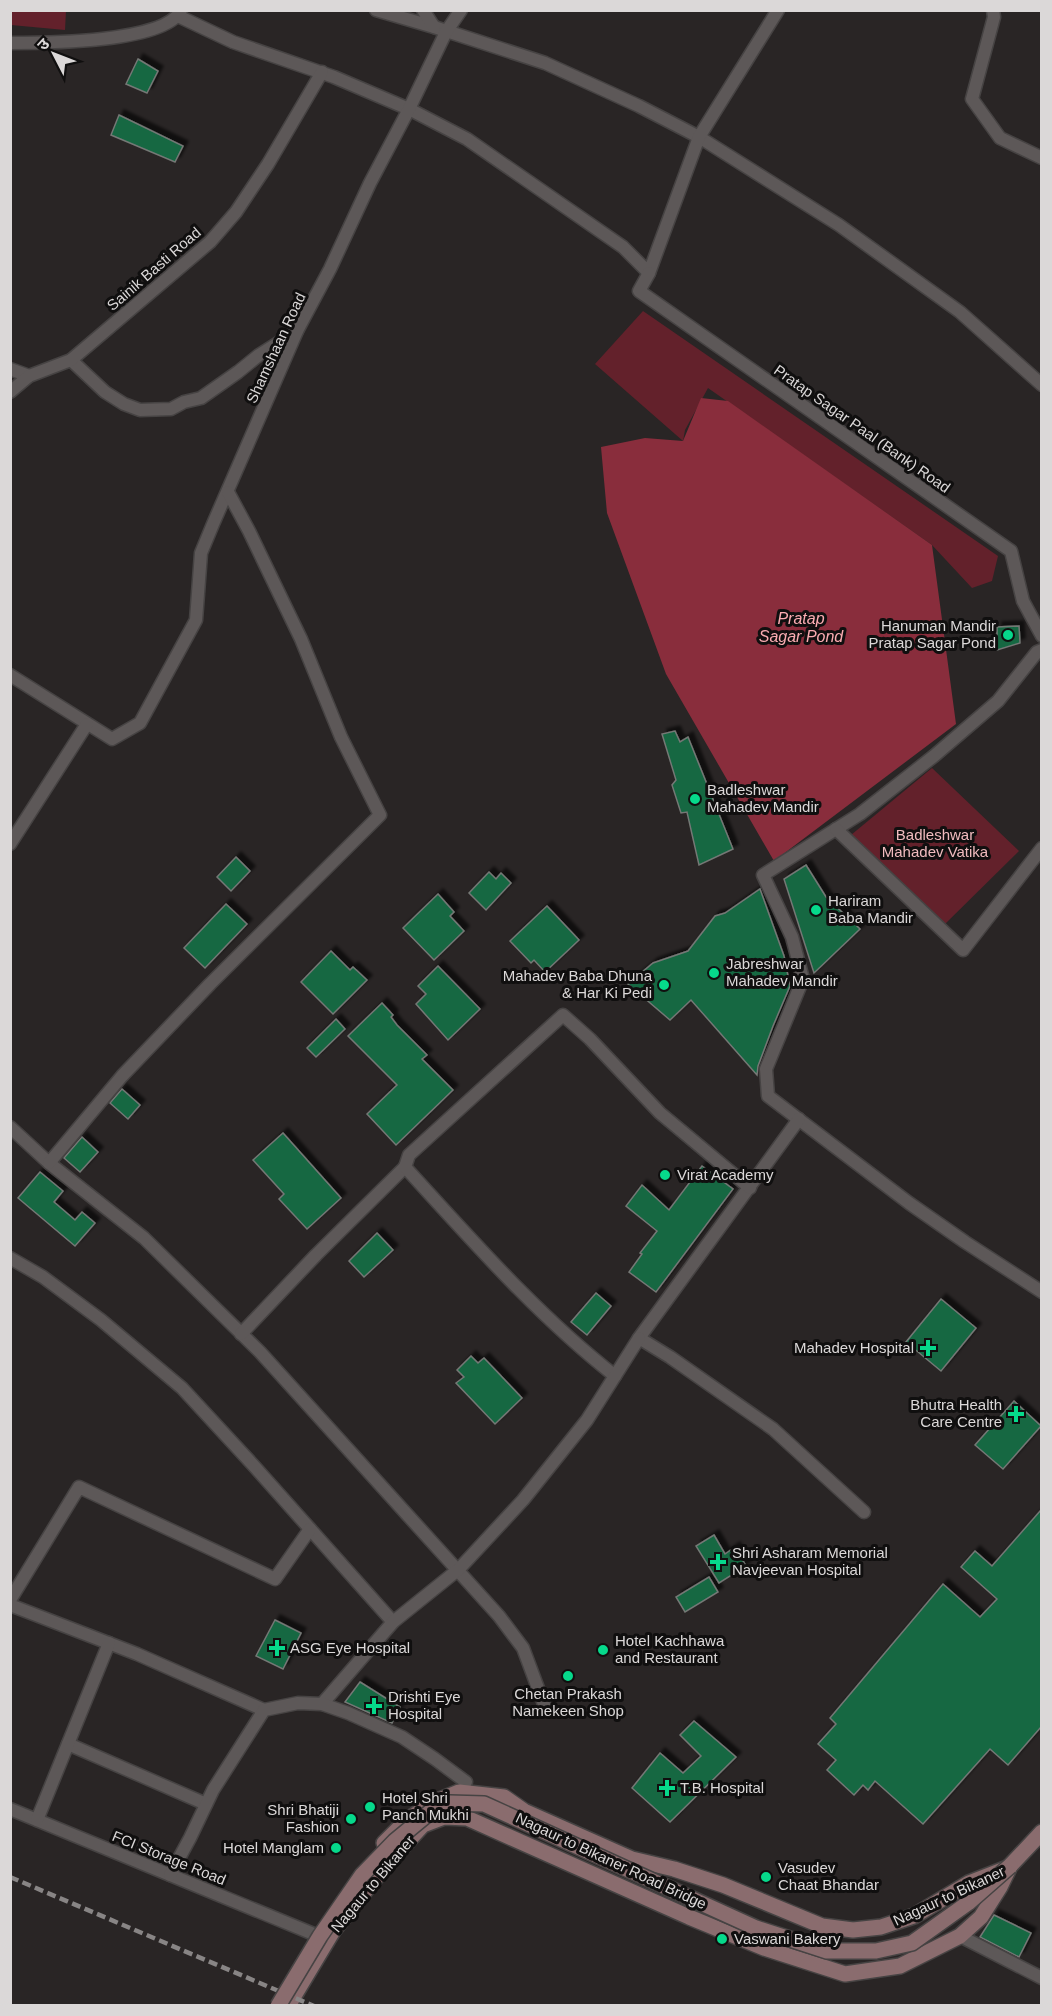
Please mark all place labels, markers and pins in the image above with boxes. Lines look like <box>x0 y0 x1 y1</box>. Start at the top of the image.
place label: Hanuman Mandir Pratap Sagar Pond <box>868 617 996 651</box>
marker: Hanuman Mandir Pratap Sagar Pond <box>1001 628 1015 642</box>
place label: Badleshwar Mahadev Mandir <box>707 781 819 815</box>
marker: Badleshwar Mahadev Mandir <box>688 792 702 806</box>
place label: Hariram Baba Mandir <box>828 892 913 926</box>
marker: Hariram Baba Mandir <box>809 903 823 917</box>
place label: Jabreshwar Mahadev Mandir <box>726 955 838 989</box>
marker: Jabreshwar Mahadev Mandir <box>707 966 721 980</box>
place label: Mahadev Baba Dhuna & Har Ki Pedi <box>503 967 653 1001</box>
marker: Mahadev Baba Dhuna & Har Ki Pedi <box>657 978 671 992</box>
place label: Virat Academy <box>677 1166 774 1183</box>
marker: Virat Academy <box>658 1168 672 1182</box>
place label: Mahadev Hospital <box>794 1339 914 1356</box>
marker: Mahadev Hospital <box>919 1339 937 1357</box>
place label: Bhutra Health Care Centre <box>910 1396 1002 1430</box>
marker: Bhutra Health Care Centre <box>1007 1405 1025 1423</box>
place label: Shri Asharam Memorial Navjeevan Hospital <box>732 1544 888 1578</box>
marker: Shri Asharam Memorial Navjeevan Hospital <box>709 1553 727 1571</box>
place label: Hotel Kachhawa and Restaurant <box>615 1632 725 1666</box>
marker: ASG Eye Hospital <box>268 1639 286 1657</box>
place label: ASG Eye Hospital <box>290 1639 410 1656</box>
marker: Hotel Kachhawa and Restaurant <box>596 1643 610 1657</box>
marker: Chetan Prakash Namekeen Shop <box>561 1669 575 1683</box>
place label: Chetan Prakash Namekeen Shop <box>512 1685 624 1719</box>
place label: Drishti Eye Hospital <box>388 1688 461 1722</box>
marker: Drishti Eye Hospital <box>365 1697 383 1715</box>
marker: T.B. Hospital <box>658 1779 676 1797</box>
place label: T.B. Hospital <box>680 1779 764 1796</box>
place label: Hotel Shri Panch Mukhi <box>382 1789 469 1823</box>
marker: Hotel Shri Panch Mukhi <box>363 1800 377 1814</box>
place label: Shri Bhatiji Fashion <box>267 1801 339 1835</box>
marker: Shri Bhatiji Fashion <box>344 1812 358 1826</box>
place label: Hotel Manglam <box>223 1839 324 1856</box>
marker: Hotel Manglam <box>329 1841 343 1855</box>
place label: Vasudev Chaat Bhandar <box>778 1859 879 1893</box>
marker: Vasudev Chaat Bhandar <box>759 1870 773 1884</box>
place label: Vaswani Bakery <box>734 1930 841 1947</box>
marker: Vaswani Bakery <box>715 1932 729 1946</box>

